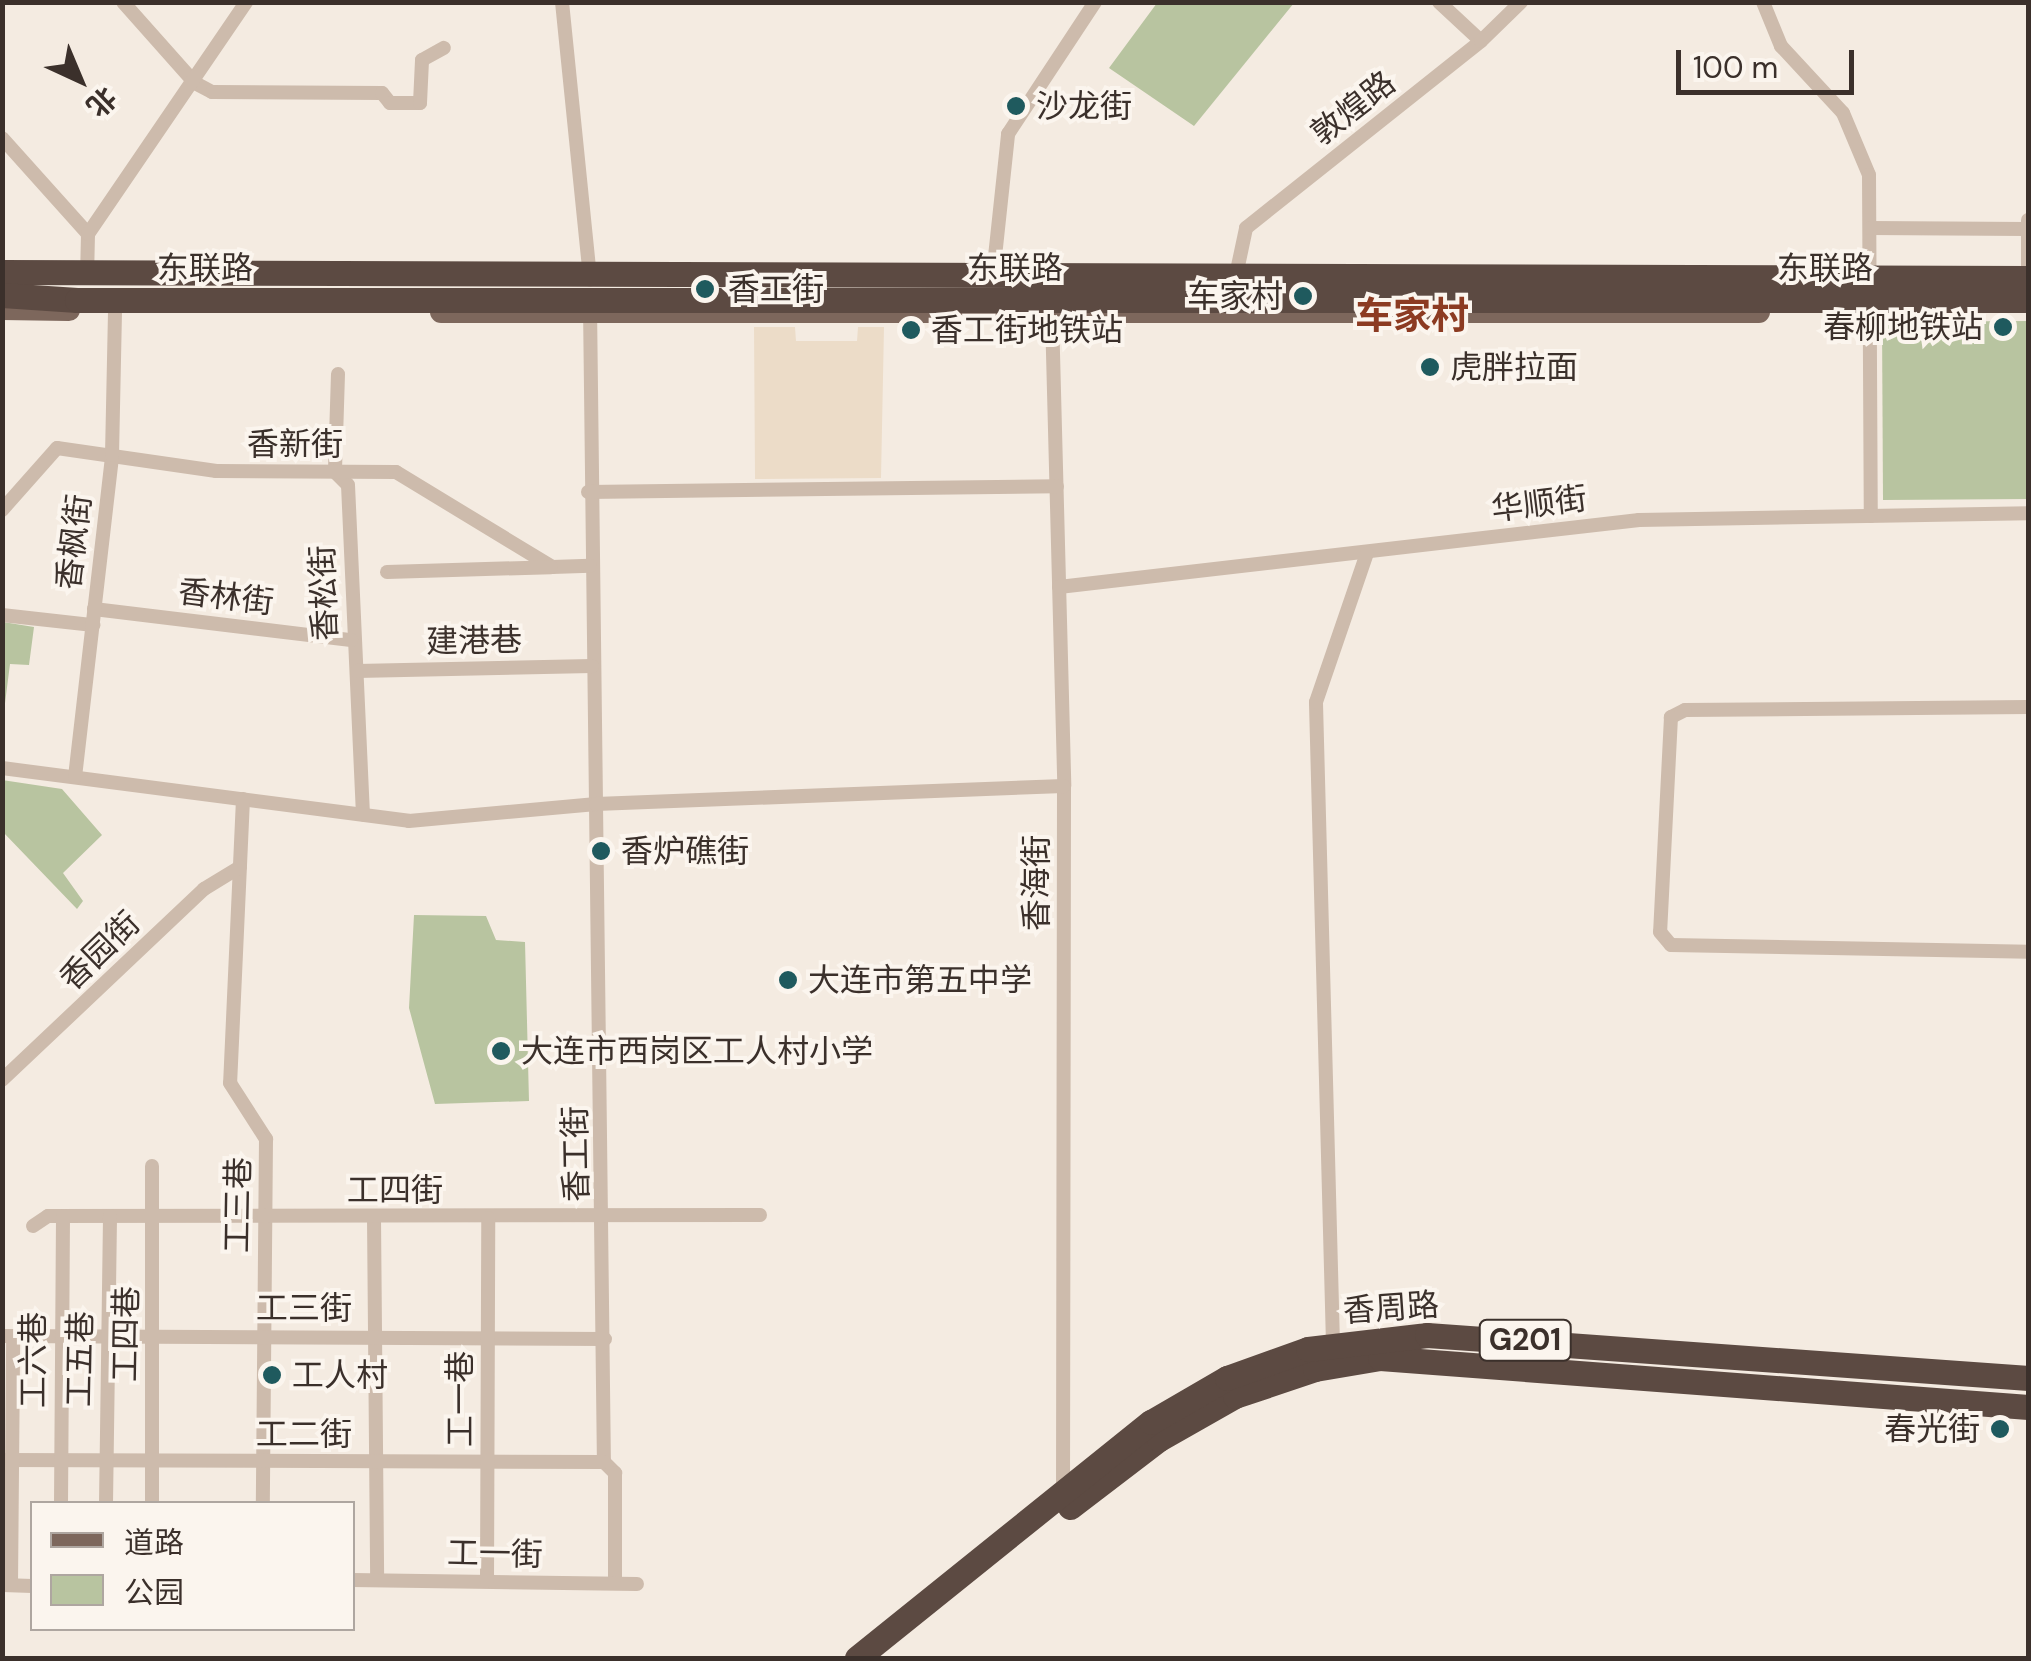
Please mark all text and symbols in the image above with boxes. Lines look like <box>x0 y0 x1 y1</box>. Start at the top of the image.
north arrow <box>30 30 130 130</box>
scale bar <box>1681 30 1858 92</box>
text: 100 m <box>1693 48 1778 87</box>
street label: 敦煌路 <box>1303 63 1403 153</box>
text: 北 <box>78 79 124 125</box>
place label: 沙龙街 <box>1036 87 1132 125</box>
marker: 沙龙街 <box>1005 95 1027 117</box>
street label: 东联路 <box>157 249 253 287</box>
street label: 东联路 <box>967 249 1063 287</box>
street label: 东联路 <box>1777 249 1873 287</box>
place label: 香工街 <box>728 270 824 308</box>
marker: 香工街 <box>692 276 718 302</box>
place label: 车家村 <box>1187 277 1283 315</box>
marker: 车家村 <box>1292 285 1314 307</box>
district label: 车家村 <box>1355 294 1469 340</box>
place label: 春柳地铁站 <box>1823 308 1983 346</box>
place label: 香工街地铁站 <box>931 311 1123 349</box>
marker: 春柳地铁站 <box>1992 316 2014 338</box>
marker: 香工街地铁站 <box>900 319 922 341</box>
place label: 虎胖拉面 <box>1450 348 1578 386</box>
marker: 虎胖拉面 <box>1419 356 1441 378</box>
street label: 香新街 <box>247 425 343 463</box>
street label: 华顺街 <box>1489 479 1589 529</box>
street label: 香枫街 <box>49 492 99 592</box>
street label: 香松街 <box>303 544 345 642</box>
street label: 香林街 <box>176 572 276 622</box>
street label: 建港巷 <box>426 621 522 661</box>
place label: 香炉礁街 <box>621 832 749 870</box>
street label: 香海街 <box>1017 835 1055 931</box>
marker: 香炉礁街 <box>590 840 612 862</box>
street label: 香园街 <box>52 904 148 998</box>
place label: 大连市第五中学 <box>808 961 1032 999</box>
marker: 大连市第五中学 <box>777 969 799 991</box>
place label: 大连市西岗区工人村小学 <box>521 1032 873 1070</box>
marker: 大连市西岗区工人村小学 <box>490 1040 512 1062</box>
street label: 香工街 <box>556 1106 596 1202</box>
street label: 工三巷 <box>218 1157 258 1253</box>
street label: 工四街 <box>347 1171 443 1209</box>
street label: 香周路 <box>1342 1285 1440 1331</box>
street label: 工四巷 <box>106 1286 146 1382</box>
street label: 工三街 <box>256 1289 352 1327</box>
street label: 工五巷 <box>60 1311 100 1407</box>
street label: 工六巷 <box>14 1312 52 1408</box>
road number: G201 <box>1478 1315 1572 1365</box>
street label: 工一巷 <box>441 1351 479 1447</box>
place label: 工人村 <box>292 1356 388 1394</box>
marker: 工人村 <box>261 1364 283 1386</box>
place label: 春光街 <box>1884 1410 1980 1448</box>
street label: 工二街 <box>256 1415 352 1453</box>
marker: 春光街 <box>1989 1418 2011 1440</box>
legend <box>30 1501 355 1631</box>
text: 道路 <box>124 1523 184 1562</box>
street label: 工一街 <box>447 1534 543 1574</box>
text: 公园 <box>124 1573 184 1612</box>

